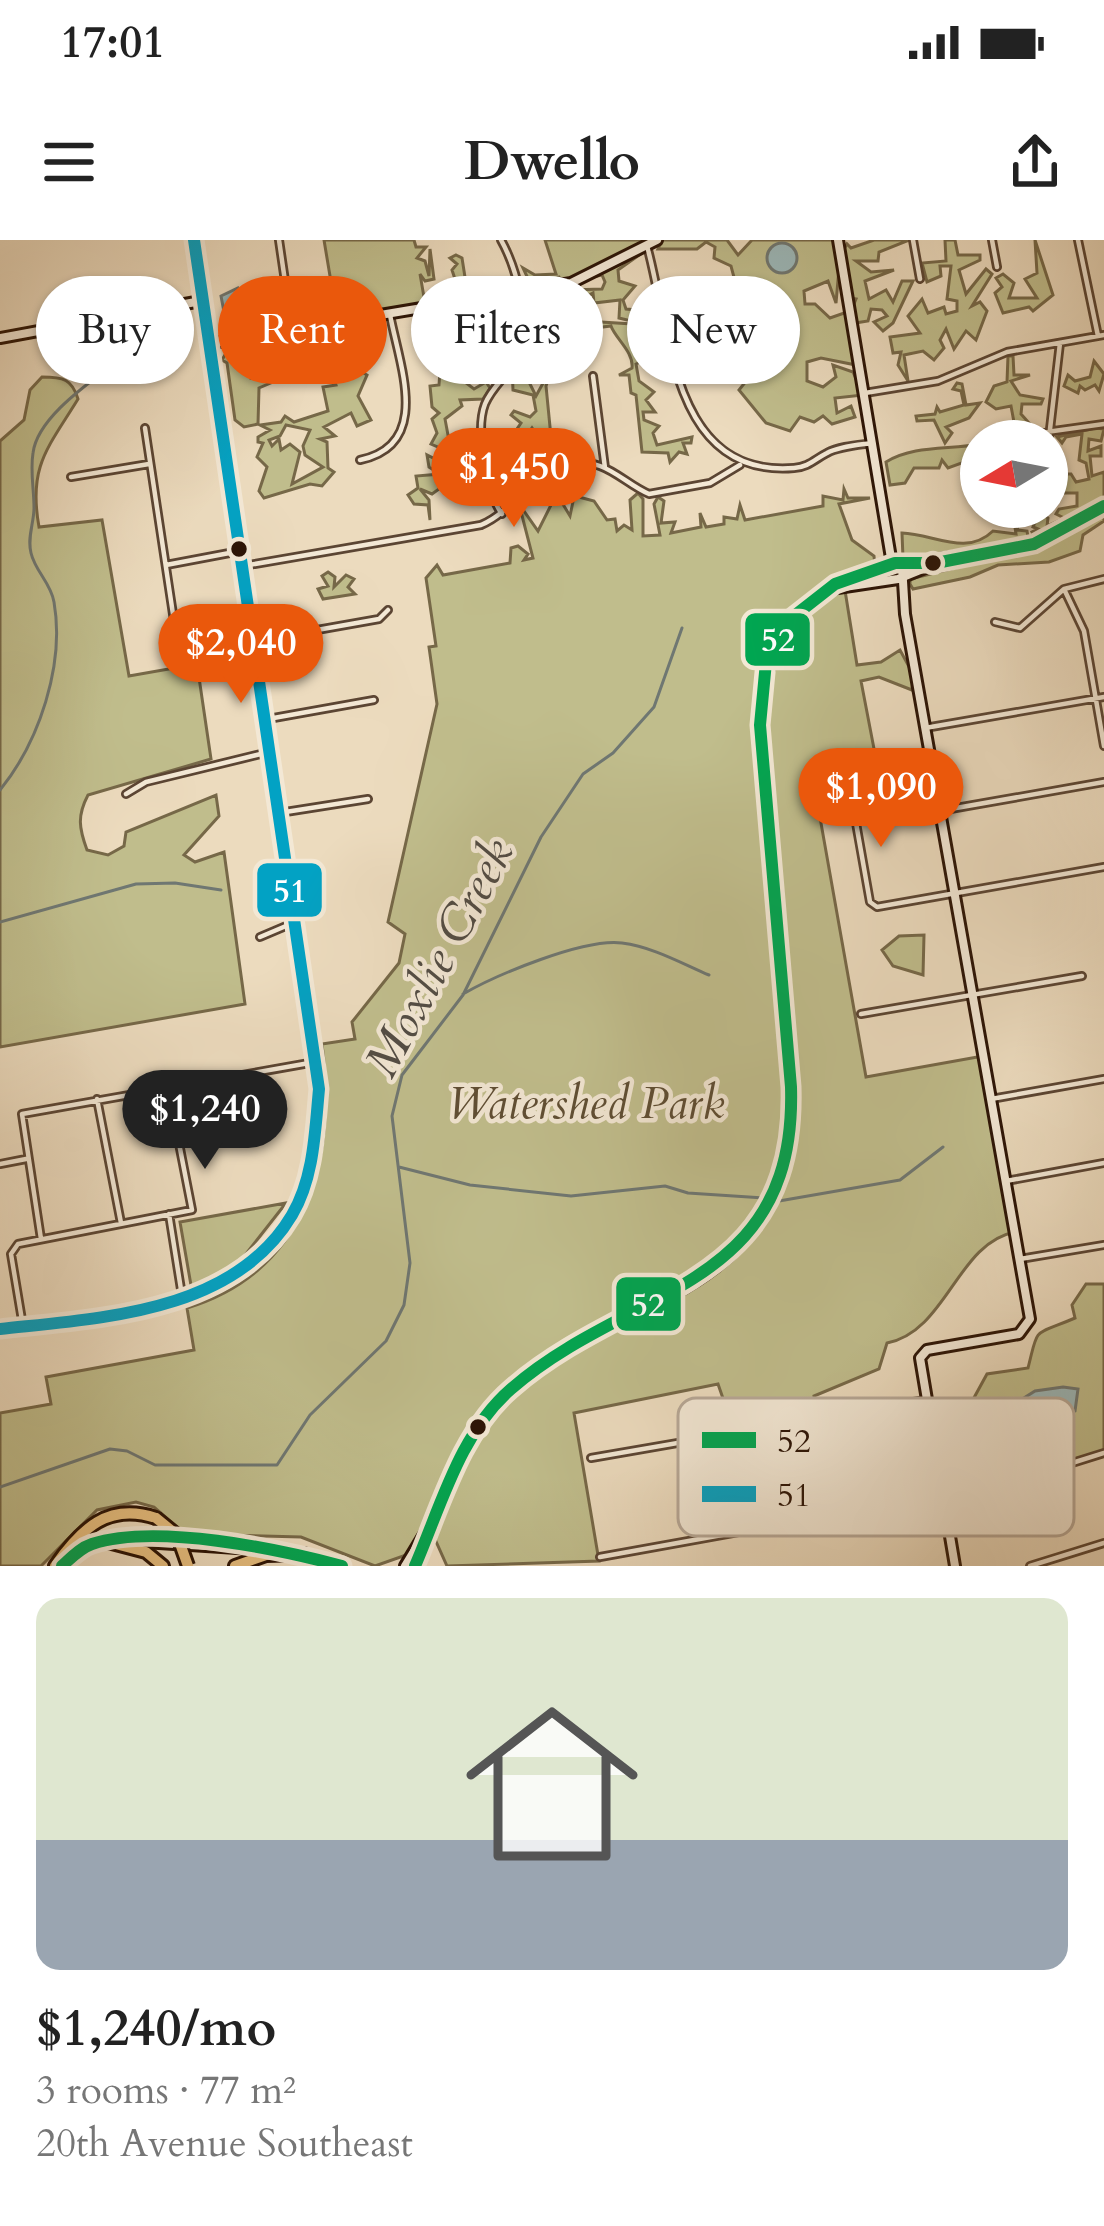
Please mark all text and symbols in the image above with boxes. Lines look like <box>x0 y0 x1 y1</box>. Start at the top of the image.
text: 17:01 <box>60 12 165 73</box>
text: Dwello <box>464 126 640 199</box>
icon: menu <box>36 129 102 195</box>
icon: share <box>1002 129 1068 195</box>
chip: Buy <box>36 276 194 384</box>
chip: Rent <box>218 276 387 384</box>
chip: Filters <box>411 276 603 384</box>
chip: New <box>627 276 800 384</box>
north arrow <box>960 420 1068 528</box>
map controls <box>960 420 1068 528</box>
pin: $1,450 <box>416 428 612 530</box>
text: $1,450 <box>458 440 570 493</box>
unlabelled marker <box>228 538 250 560</box>
unlabelled marker <box>922 552 944 574</box>
pin: $2,040 <box>143 604 339 706</box>
line badge: 52 <box>743 611 812 668</box>
text: $2,040 <box>185 616 297 669</box>
text: 52 <box>761 618 795 663</box>
pin: $1,090 <box>783 748 979 850</box>
text: $1,090 <box>825 760 937 813</box>
water label: Moxlie Creek <box>349 827 530 1088</box>
line badge: 51 <box>255 861 324 919</box>
text: 51 <box>273 869 307 914</box>
pin: $1,240 <box>107 1070 303 1172</box>
park label: Watershed Park <box>447 1073 725 1134</box>
text: $1,240 <box>149 1082 261 1135</box>
line badge: 52 <box>614 1275 683 1333</box>
text: 52 <box>631 1283 665 1328</box>
legend <box>678 1398 1074 1536</box>
unlabelled marker <box>467 1416 489 1438</box>
text: 52 <box>777 1419 811 1464</box>
text: 51 <box>777 1473 811 1518</box>
icon: home <box>444 1676 660 1892</box>
text: $1,240/mo <box>36 1994 276 2064</box>
text: 3 rooms · 77 m² <box>36 2064 296 2117</box>
text: 20th Avenue Southeast <box>36 2117 413 2170</box>

